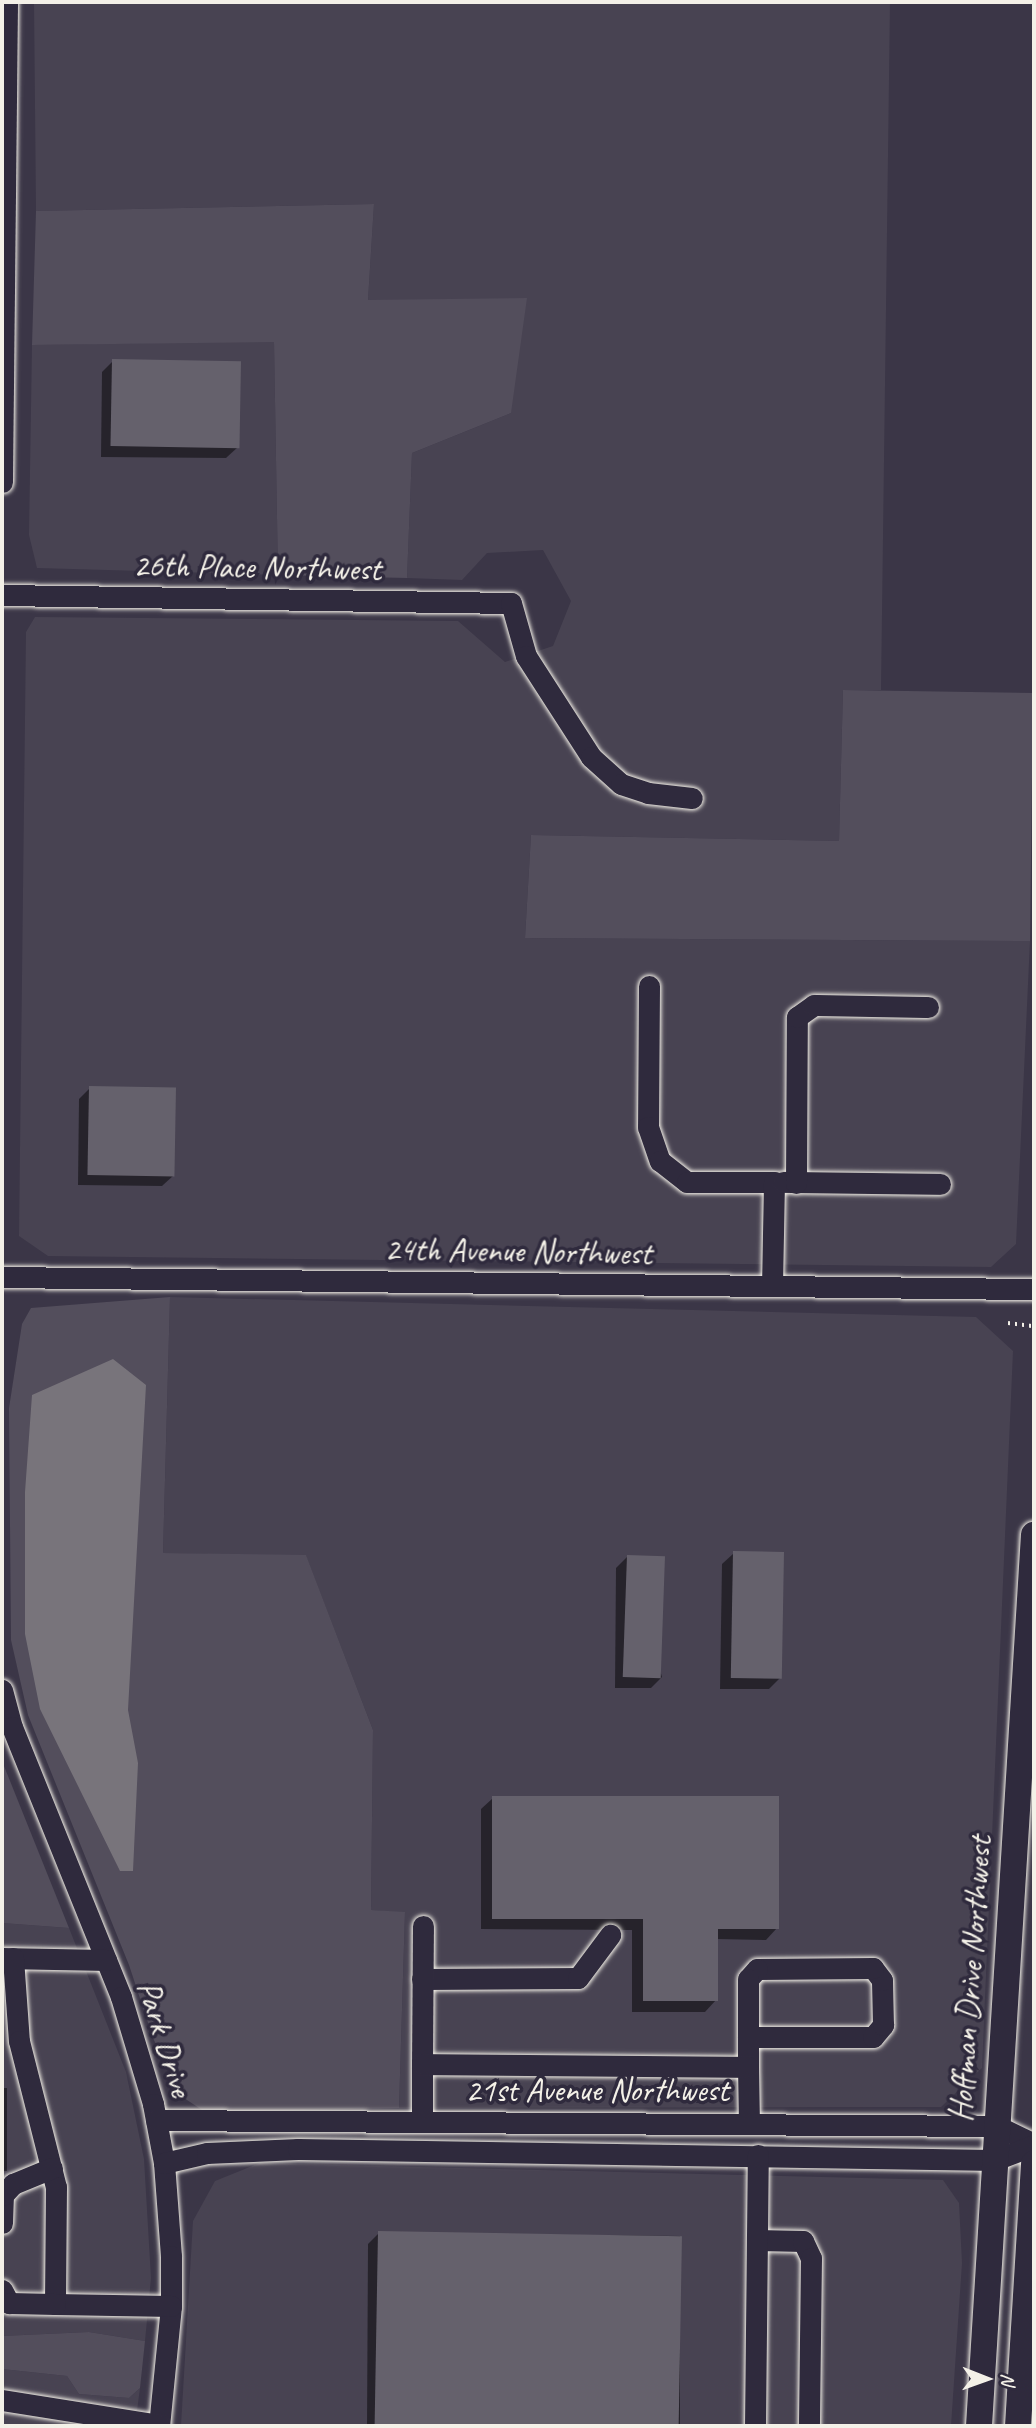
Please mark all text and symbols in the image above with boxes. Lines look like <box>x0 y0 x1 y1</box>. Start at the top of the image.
street label: 26th Place Northwest <box>132 546 382 590</box>
street label: 24th Avenue Northwest <box>384 1230 652 1274</box>
street label: Hoffman Drive Northwest <box>941 1834 1001 2124</box>
street label: Park Drive <box>128 1976 200 2102</box>
street label: 21st Avenue Northwest <box>466 2071 728 2111</box>
north arrow <box>952 2344 1022 2414</box>
text: N <box>996 2373 1020 2385</box>

